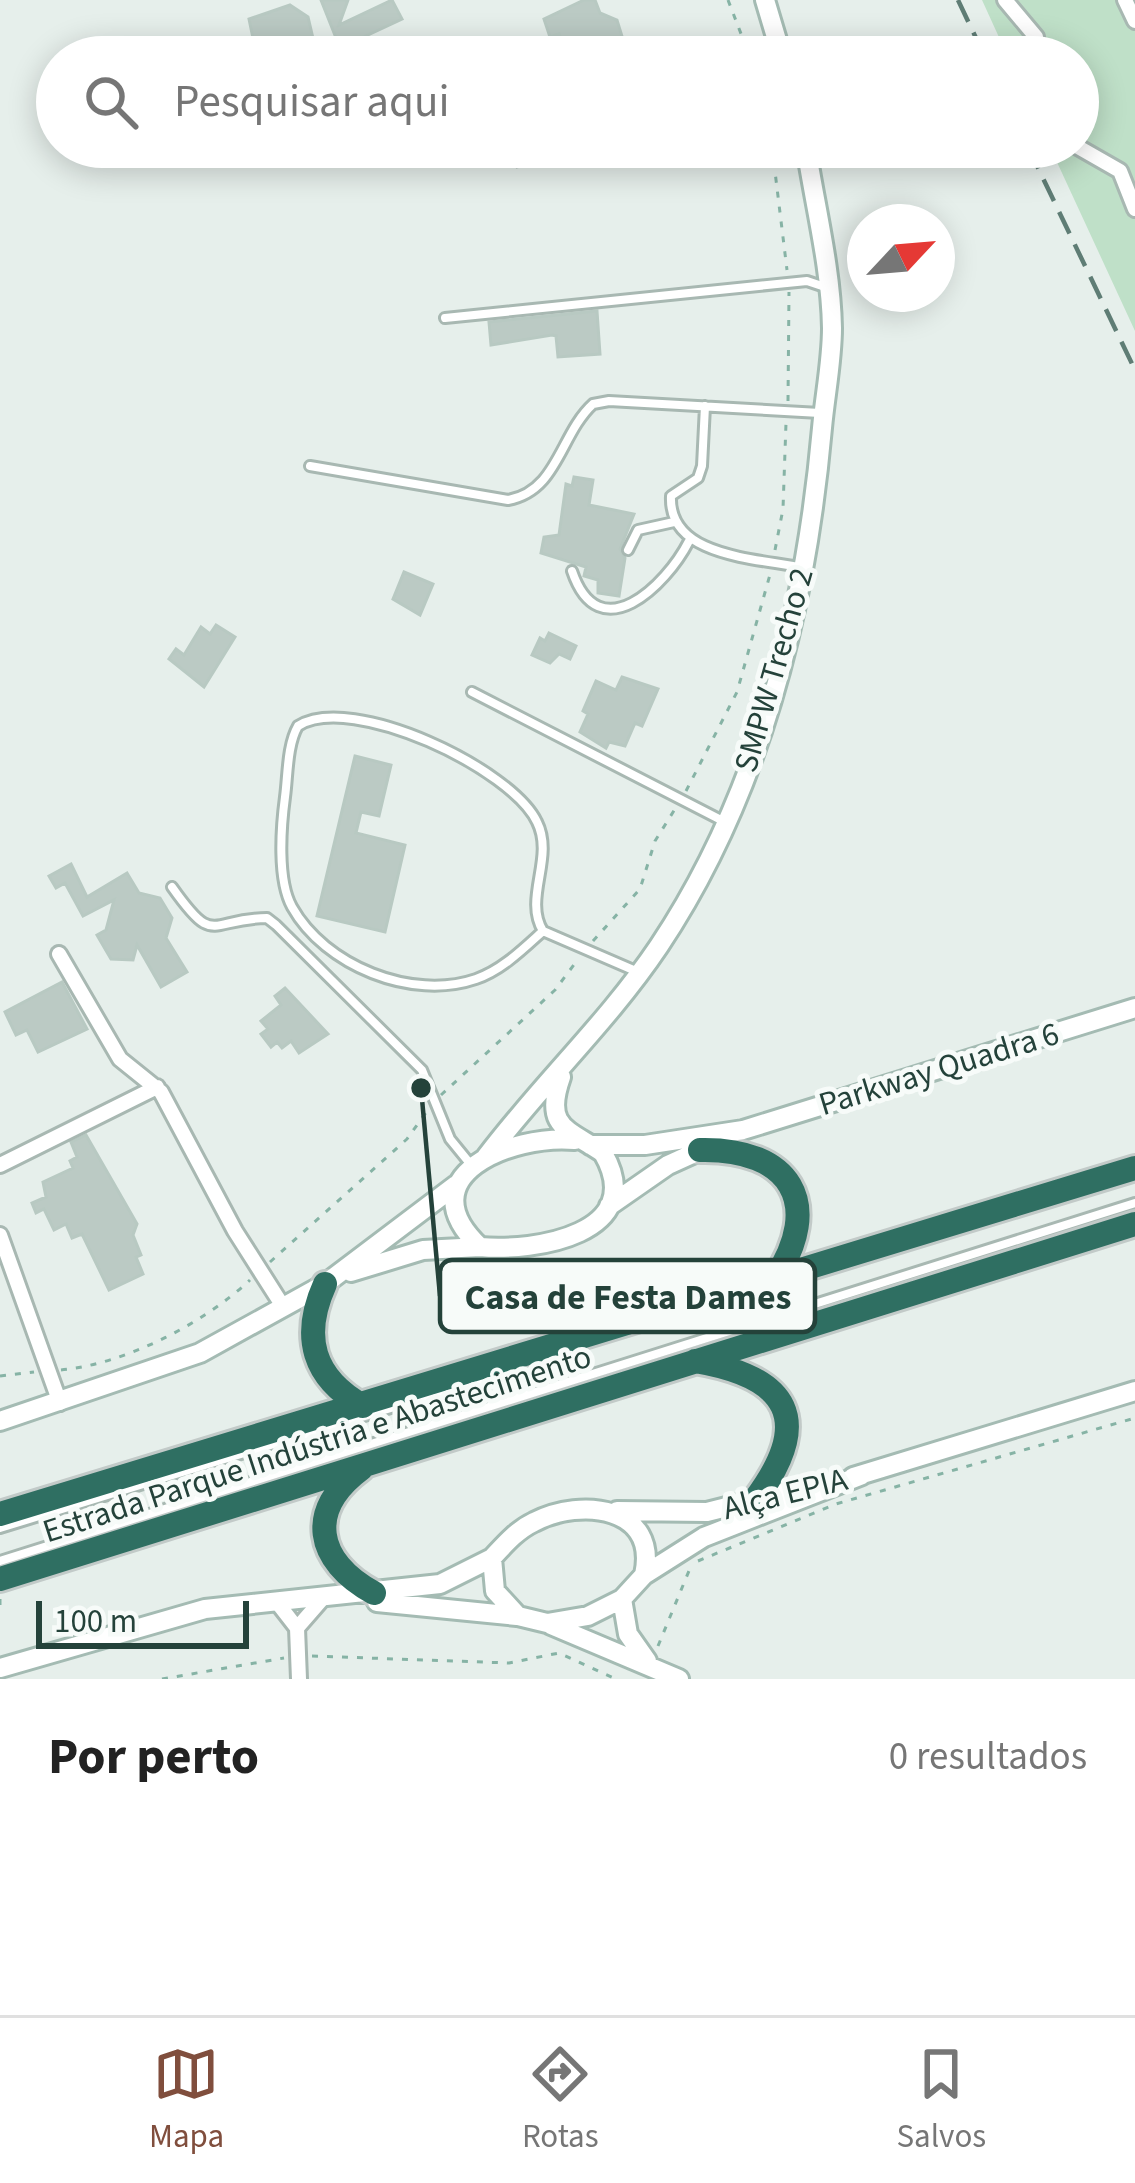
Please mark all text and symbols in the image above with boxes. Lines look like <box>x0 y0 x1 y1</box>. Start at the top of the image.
search box <box>36 36 1099 168</box>
icon: search <box>78 69 144 135</box>
text: Pesquisar aqui <box>174 70 449 134</box>
north arrow <box>847 204 955 312</box>
street label: SMPW Trecho 2 <box>722 562 826 778</box>
street label: Parkway Quadra 6 <box>813 1010 1065 1128</box>
callout: Casa de Festa Dames <box>440 1260 815 1332</box>
text: Casa de Festa Dames <box>464 1272 792 1323</box>
street label: Estrada Parque Indústria e Abastecimento <box>37 1333 597 1555</box>
street label: Alça EPIA <box>718 1456 852 1532</box>
scale bar <box>36 1595 249 1648</box>
text: 100 m <box>54 1598 137 1645</box>
text: Por perto <box>48 1721 259 1793</box>
text: 0 resultados <box>889 1729 1087 1785</box>
tab: Mapa <box>149 2041 224 2160</box>
tab: Rotas <box>522 2041 599 2160</box>
tab: Salvos <box>896 2041 986 2160</box>

